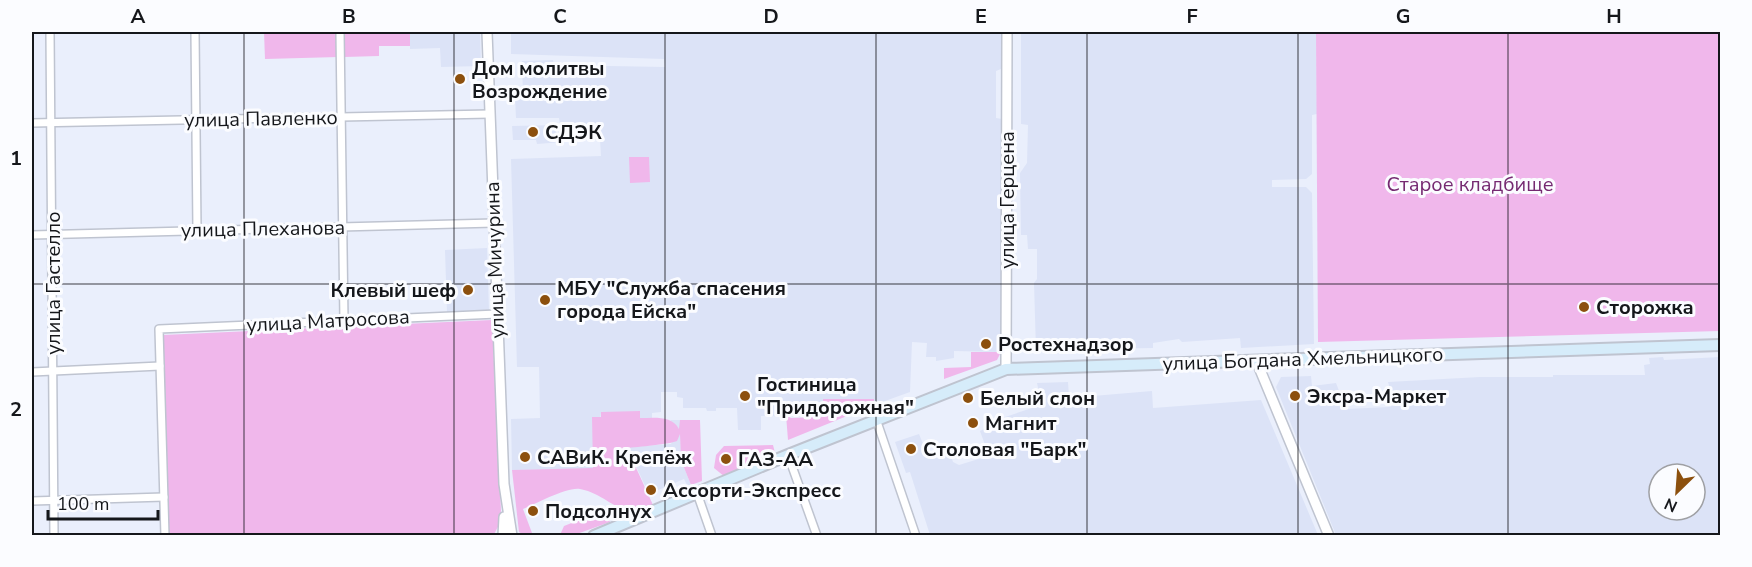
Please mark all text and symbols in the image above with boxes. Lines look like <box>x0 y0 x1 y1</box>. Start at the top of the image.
text: A <box>131 3 146 30</box>
text: B <box>342 3 356 30</box>
text: C <box>553 3 567 30</box>
text: D <box>763 3 779 30</box>
text: E <box>975 3 987 30</box>
text: F <box>1186 3 1198 30</box>
text: G <box>1396 3 1410 30</box>
text: H <box>1606 3 1622 30</box>
place label: Дом молитвы Возрождение <box>472 55 607 105</box>
marker: Дом молитвы Возрождение <box>453 72 467 86</box>
street label: улица Павленко <box>184 104 338 134</box>
place label: СДЭК <box>545 119 602 146</box>
marker: СДЭК <box>526 125 540 139</box>
street label: улица Герцена <box>994 131 1021 269</box>
text: 1 <box>10 145 22 172</box>
park label: Старое кладбище <box>1386 171 1554 198</box>
street label: улица Мичурина <box>479 181 511 339</box>
street label: улица Гастелло <box>40 211 67 355</box>
street label: улица Плеханова <box>181 214 345 244</box>
place label: МБУ "Служба спасения города Ейска" <box>557 275 786 325</box>
place label: Клевый шеф <box>331 277 456 304</box>
marker: Клевый шеф <box>461 283 475 297</box>
marker: МБУ "Служба спасения города Ейска" <box>538 293 552 307</box>
place label: Сторожка <box>1596 294 1694 321</box>
marker: Сторожка <box>1577 300 1591 314</box>
street label: улица Матросова <box>246 303 410 339</box>
place label: Ростехнадзор <box>998 331 1134 358</box>
marker: Ростехнадзор <box>979 337 993 351</box>
street label: улица Богдана Хмельницкого <box>1162 341 1444 377</box>
place label: Гостиница "Придорожная" <box>757 371 914 421</box>
place label: Эксра-Маркет <box>1307 383 1447 410</box>
place label: Белый слон <box>980 385 1095 412</box>
marker: Гостиница "Придорожная" <box>738 389 752 403</box>
marker: Эксра-Маркет <box>1288 389 1302 403</box>
marker: Белый слон <box>961 391 975 405</box>
text: 2 <box>10 396 22 423</box>
place label: Магнит <box>985 410 1057 437</box>
marker: Магнит <box>966 416 980 430</box>
place label: Столовая "Барк" <box>923 436 1087 463</box>
marker: Столовая "Барк" <box>904 442 918 456</box>
place label: САВиК. Крепёж <box>537 444 692 471</box>
place label: ГАЗ-АА <box>738 446 813 473</box>
marker: САВиК. Крепёж <box>518 450 532 464</box>
marker: ГАЗ-АА <box>719 452 733 466</box>
north arrow <box>1647 462 1707 522</box>
place label: Ассорти-Экспресс <box>663 477 841 504</box>
scale bar <box>48 483 158 521</box>
marker: Ассорти-Экспресс <box>644 483 658 497</box>
text: 100 m <box>57 492 109 516</box>
text: N <box>1661 492 1681 517</box>
place label: Подсолнух <box>545 498 653 525</box>
marker: Подсолнух <box>526 504 540 518</box>

